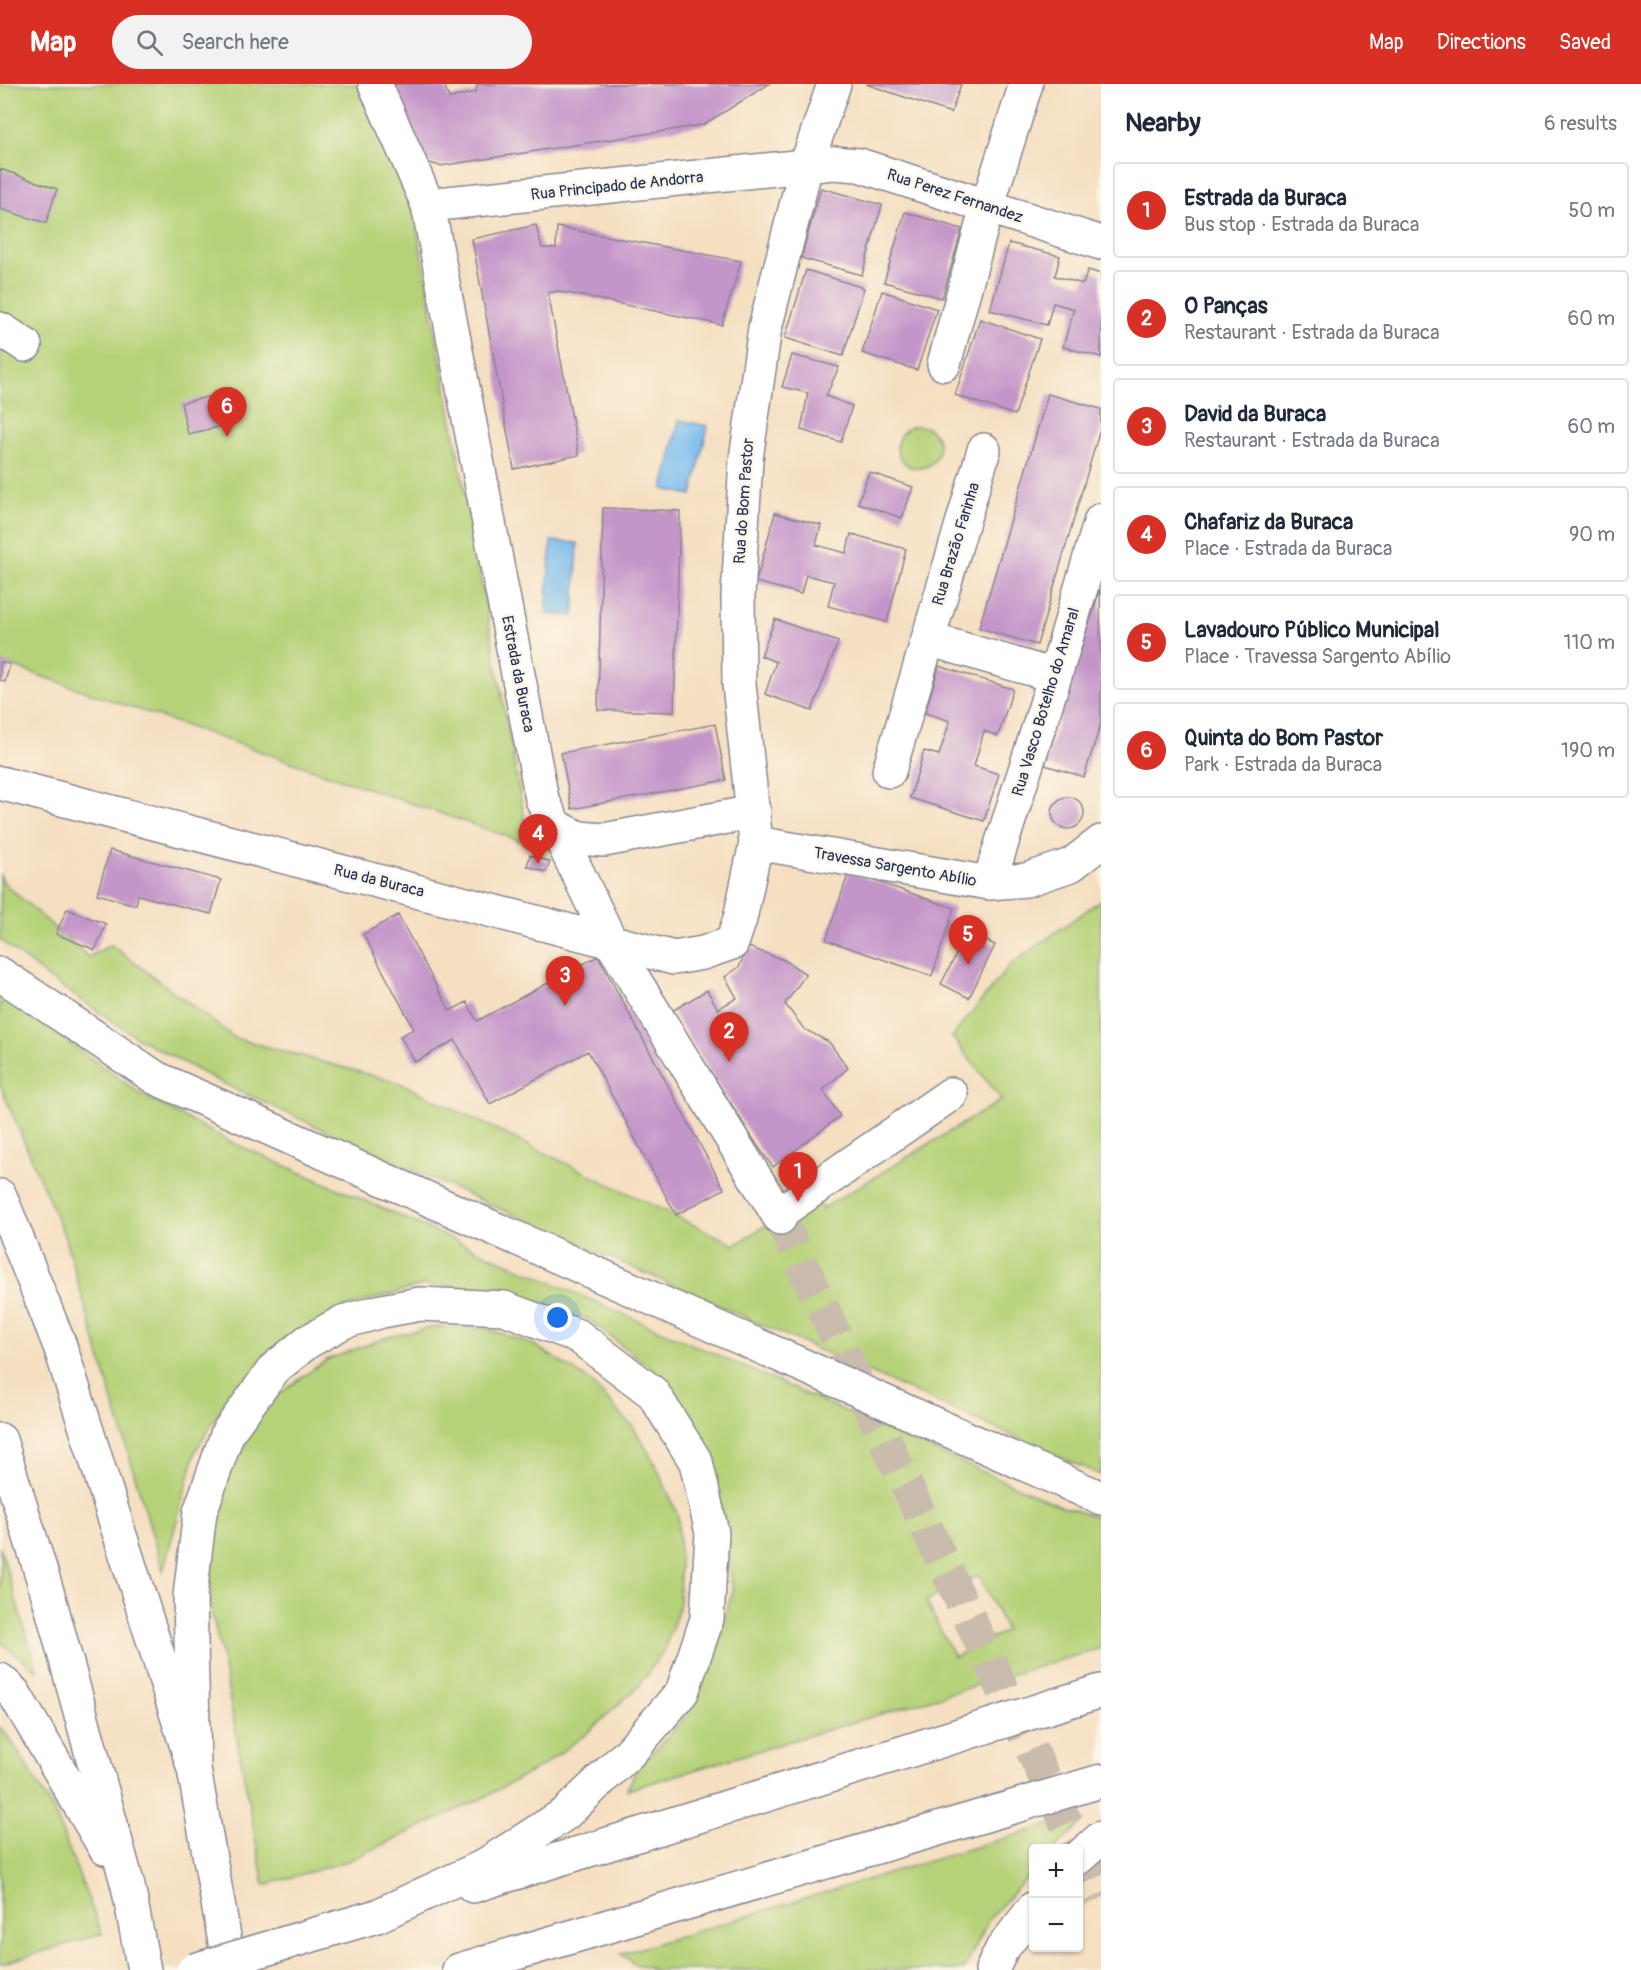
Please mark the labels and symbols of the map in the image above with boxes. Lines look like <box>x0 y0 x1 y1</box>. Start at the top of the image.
street label: Rua Perez Fernandez <box>884 165 1026 227</box>
street label: Rua Principado de Andorra <box>530 167 704 205</box>
pin: 6 <box>208 388 246 437</box>
street label: Rua do Bom Pastor <box>730 437 758 565</box>
street label: Rua Brazão Farinha <box>928 480 984 608</box>
street label: Rua Vasco Botelho do Amaral <box>1008 605 1084 799</box>
street label: Estrada da Buraca <box>497 614 539 734</box>
pin: 4 <box>518 814 558 864</box>
street label: Travessa Sargento Abílio <box>812 843 979 891</box>
street label: Rua da Buraca <box>332 860 426 902</box>
pin: 5 <box>948 916 988 965</box>
pin: 3 <box>546 956 584 1006</box>
pin: 2 <box>710 1012 748 1062</box>
pin: 1 <box>778 1152 818 1202</box>
your location <box>543 1303 572 1332</box>

